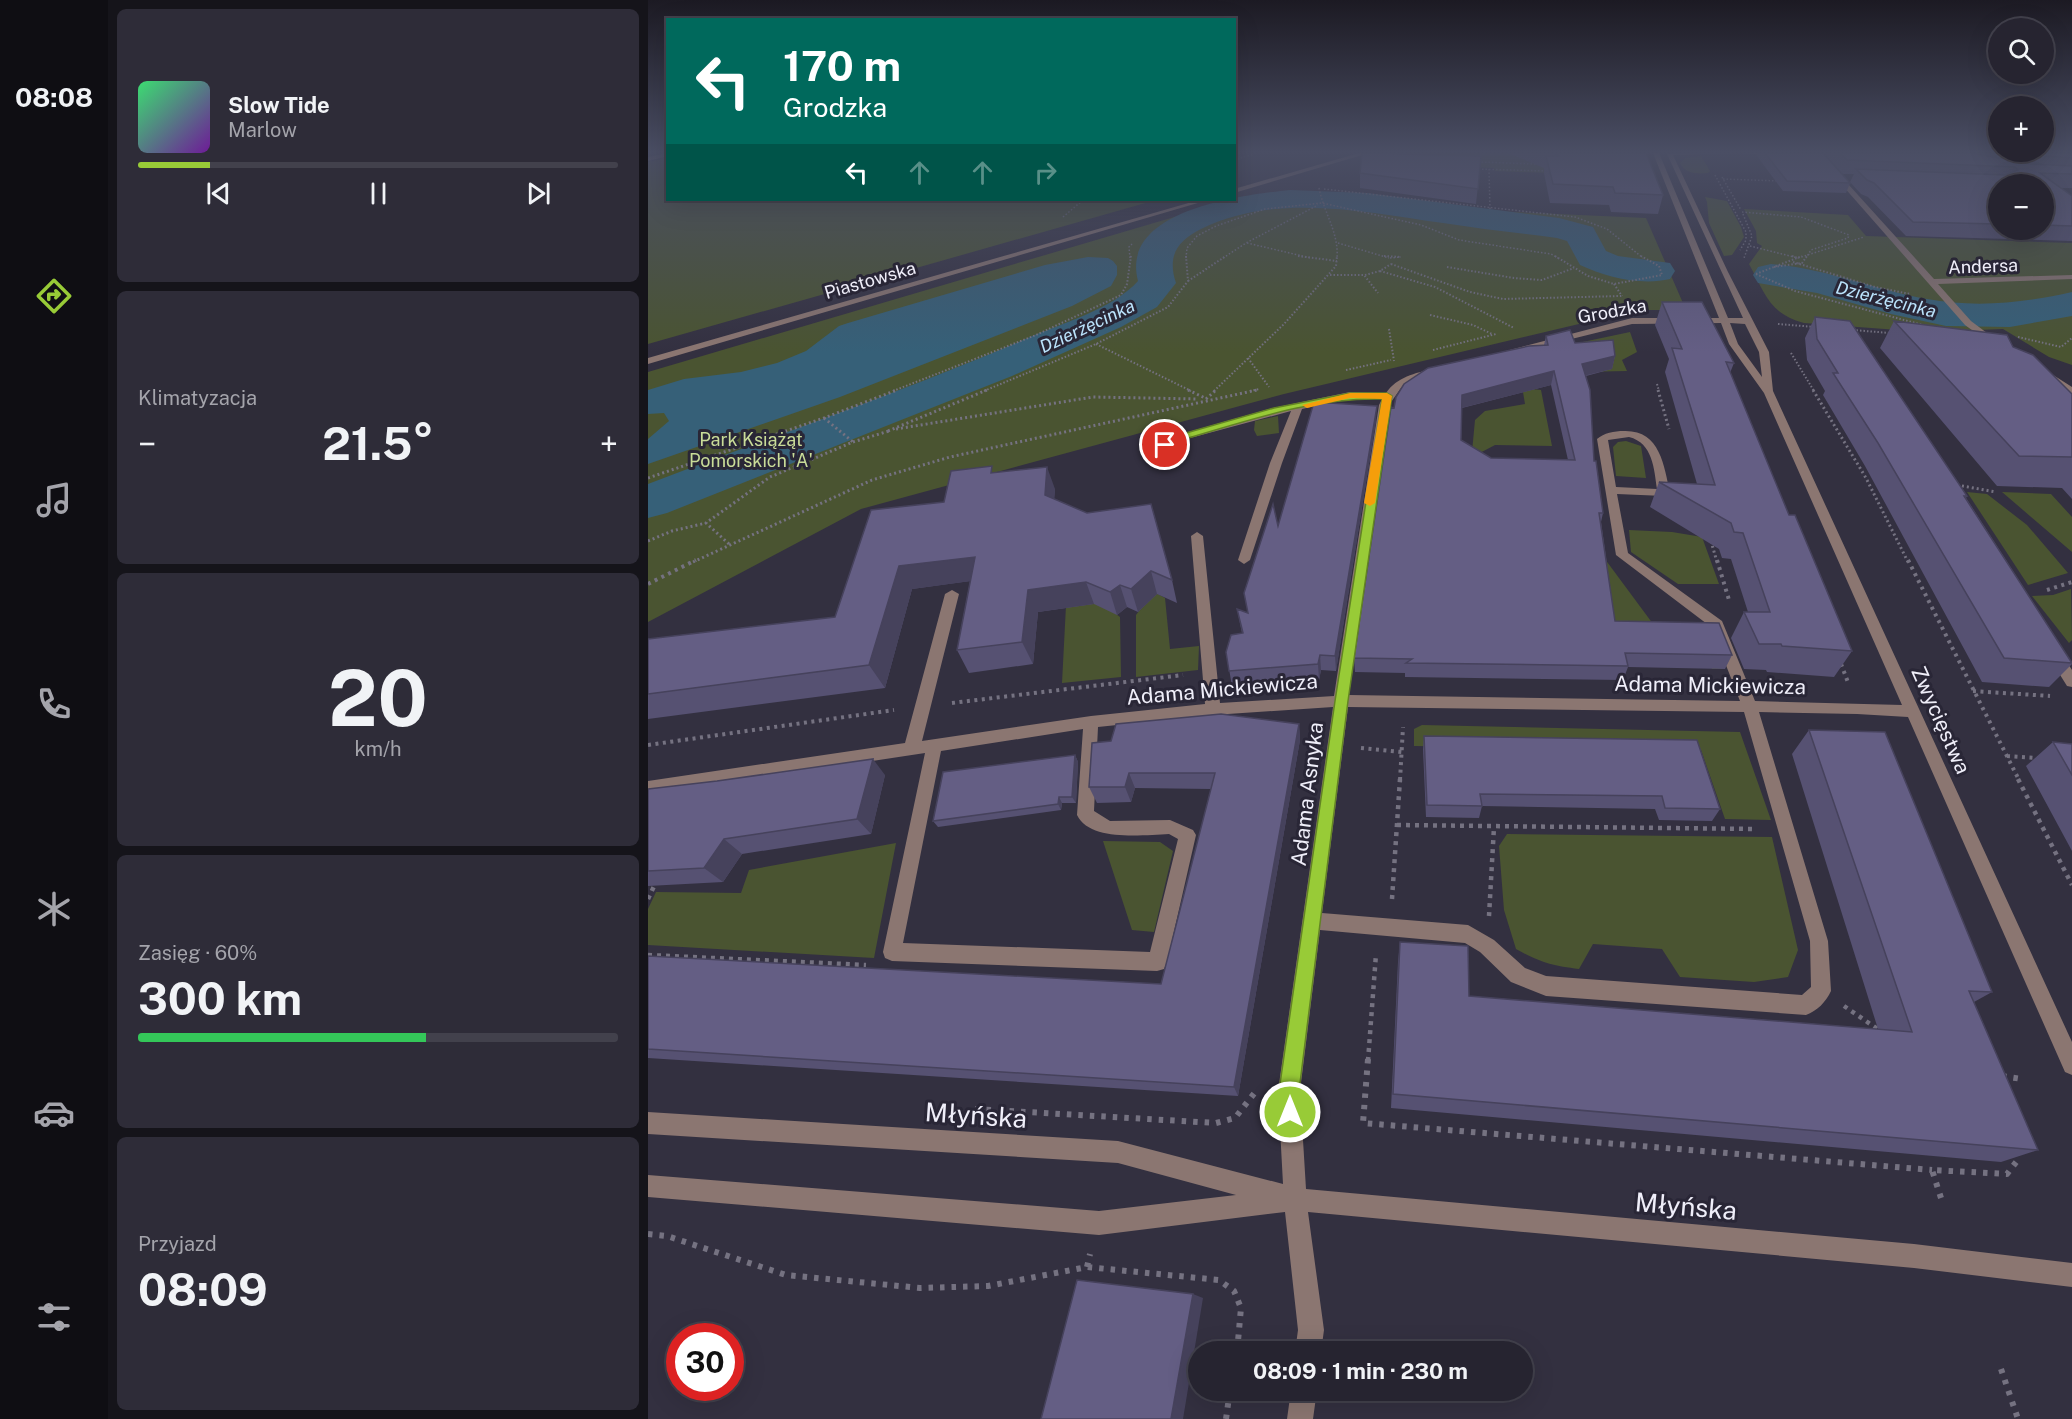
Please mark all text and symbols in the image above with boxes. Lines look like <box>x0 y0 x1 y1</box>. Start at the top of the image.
map controls <box>1988 18 2054 240</box>
button: search <box>1988 18 2054 84</box>
text: 170 m <box>783 41 901 90</box>
icon: left <box>684 42 762 120</box>
text: 08:08 <box>15 81 93 113</box>
text: Grodzka <box>783 91 887 123</box>
text: Slow Tide <box>228 92 330 118</box>
button: + <box>1988 96 2054 162</box>
text: Marlow <box>228 118 297 142</box>
icon: left <box>840 156 873 189</box>
icon: ahead <box>903 156 936 189</box>
icon: ahead <box>966 156 999 189</box>
icon: right <box>1029 156 1062 189</box>
button: − <box>1988 174 2054 240</box>
icon: previous <box>202 177 235 210</box>
icon: pause <box>362 177 395 210</box>
icon: next <box>522 177 555 210</box>
street label: Andersa <box>1948 254 2018 278</box>
street label: Piastowska <box>822 257 918 303</box>
icon: directions <box>33 275 75 317</box>
water label: Dzierżęcinka <box>1834 276 1938 322</box>
water label: Dzierżęcinka <box>1036 295 1138 357</box>
street label: Grodzka <box>1576 295 1648 327</box>
text: Klimatyzacja <box>138 386 257 410</box>
text: 21.5° <box>322 417 434 470</box>
pin <box>1139 419 1190 470</box>
text: − <box>138 425 156 463</box>
text: + <box>600 425 618 463</box>
icon: arrive <box>1148 428 1181 461</box>
park label: Park Książąt Pomorskich 'A' <box>689 429 813 471</box>
icon: music <box>33 479 75 521</box>
text: 20 <box>328 652 428 744</box>
street label: Zwycięstwa <box>1906 662 1976 778</box>
street label: Adama Mickiewicza <box>1125 668 1319 710</box>
street label: Adama Mickiewicza <box>1614 671 1806 699</box>
icon: phone <box>33 683 75 725</box>
street label: Adama Asnyka <box>1286 721 1328 867</box>
text: km/h <box>354 737 402 761</box>
icon: climate <box>33 888 75 930</box>
text: Zasięg · 60% <box>138 941 257 965</box>
text: 300 km <box>138 972 302 1025</box>
position arrow <box>1258 1080 1322 1144</box>
icon: car <box>33 1092 75 1134</box>
street label: Młyńska <box>924 1096 1028 1134</box>
street label: Młyńska <box>1634 1186 1738 1226</box>
text: Przyjazd <box>138 1232 217 1256</box>
text: 08:09 <box>138 1263 268 1316</box>
icon: filters <box>33 1296 75 1338</box>
speed limit sign: 30 <box>666 1323 744 1401</box>
text: 08:09 · 1 min · 230 m <box>1253 1358 1468 1384</box>

